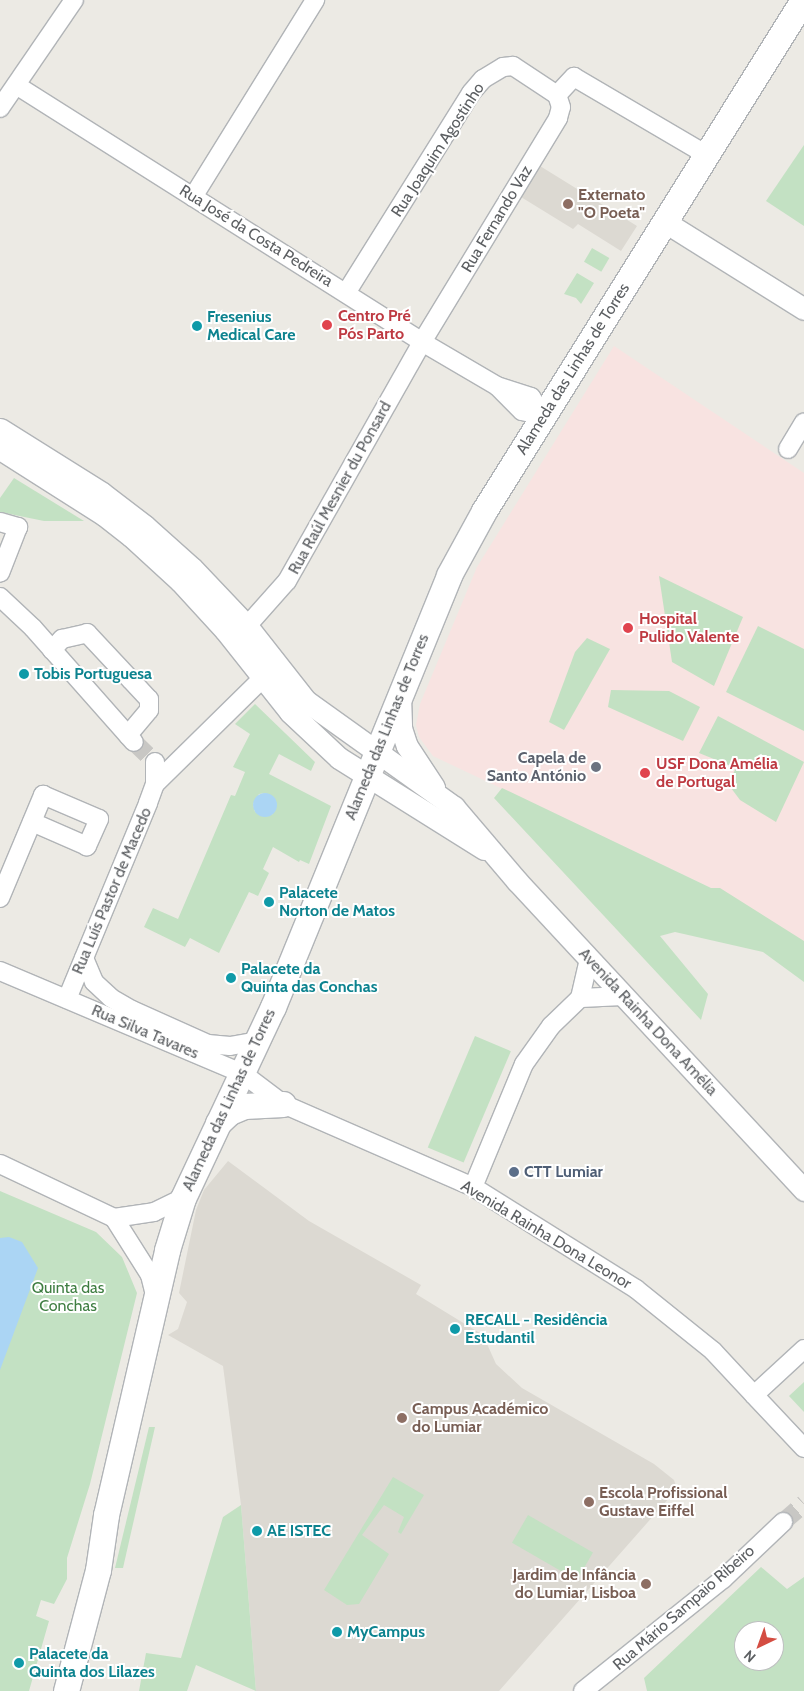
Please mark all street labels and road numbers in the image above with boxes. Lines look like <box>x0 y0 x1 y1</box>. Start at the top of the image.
street label: Rua Joaquim Agostinho <box>387 79 489 221</box>
street label: Rua Fernando Vaz <box>458 162 536 276</box>
street label: Rua José da Costa Pedreira <box>176 181 336 291</box>
street label: Alameda das Linhas de Torres <box>512 280 634 458</box>
street label: Rua Raúl Mesnier du Ponsard <box>284 398 396 578</box>
street label: Alameda das Linhas de Torres <box>341 631 433 823</box>
street label: Rua Luís Pastor de Macedo <box>68 805 156 977</box>
street label: Avenida Rainha Dona Amélia <box>575 944 721 1100</box>
street label: Rua Silva Tavares <box>89 1001 201 1063</box>
street label: Alameda das Linhas de Torres <box>178 1006 280 1194</box>
street label: Avenida Rainha Dona Leonor <box>457 1176 635 1294</box>
street label: Rua Mário Sampaio Ribeiro <box>609 1541 759 1675</box>

